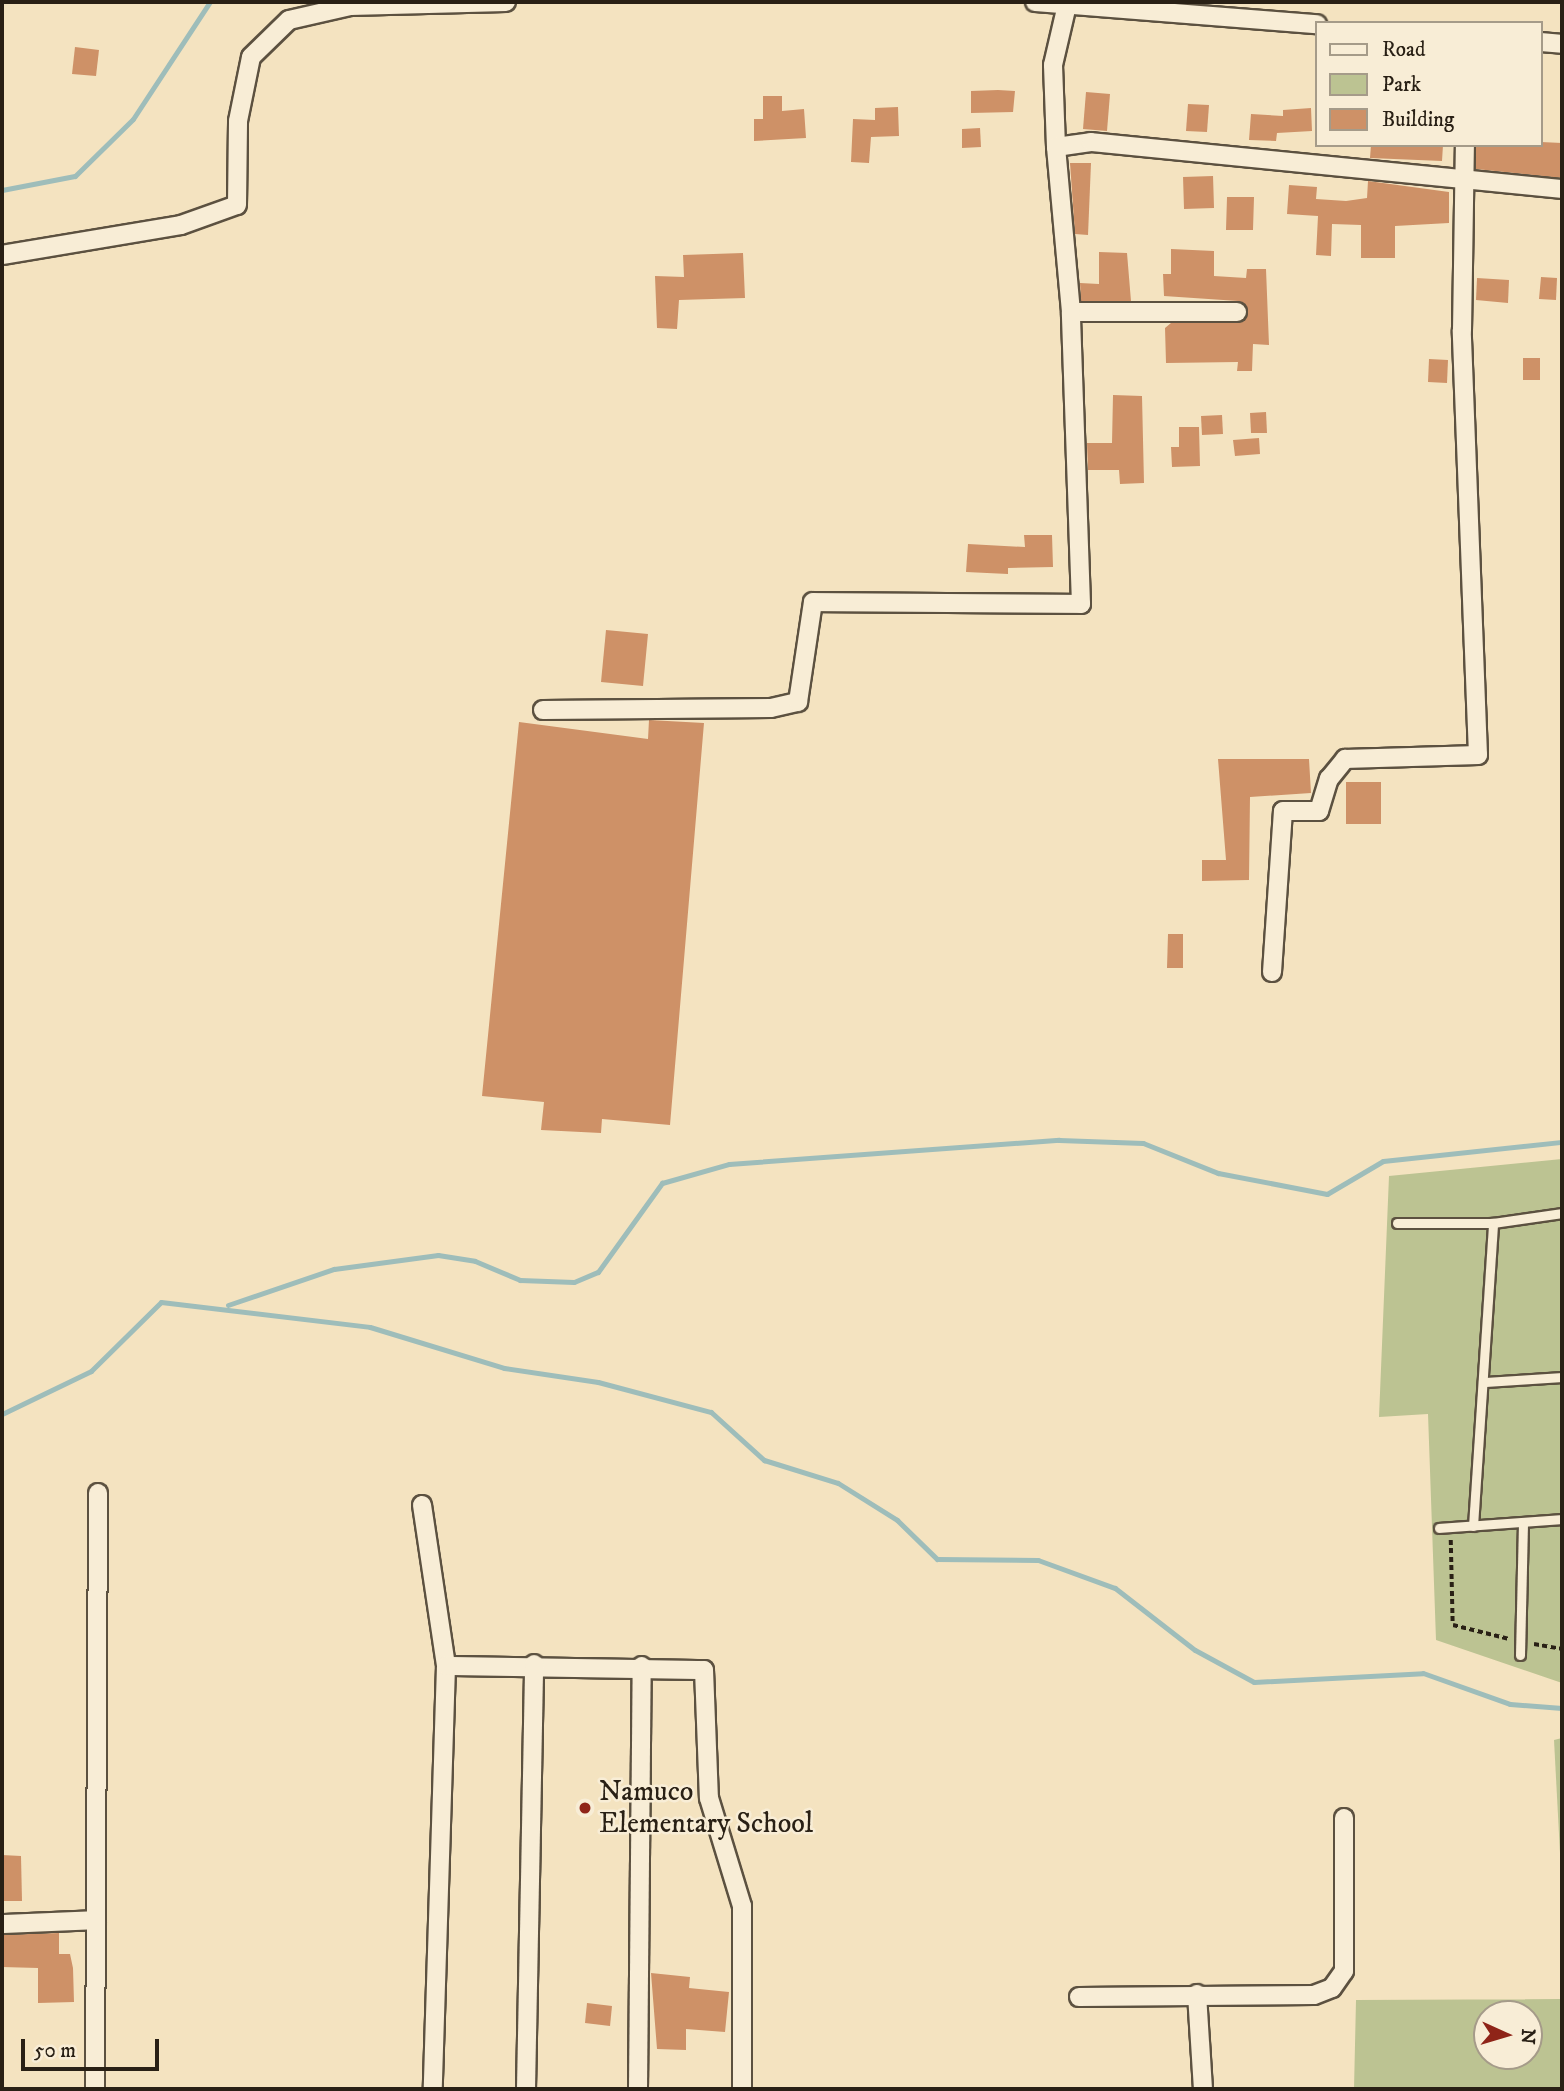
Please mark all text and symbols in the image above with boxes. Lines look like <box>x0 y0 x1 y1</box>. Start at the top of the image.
legend <box>1316 21 1543 147</box>
text: Road <box>1382 37 1426 63</box>
text: Park <box>1382 72 1421 98</box>
text: Building <box>1382 107 1454 133</box>
place label: Namuco Elementary School <box>599 1775 813 1841</box>
marker: Namuco Elementary School <box>577 1800 593 1816</box>
north arrow <box>1473 2000 1543 2070</box>
scale bar <box>24 2024 163 2068</box>
text: N <box>1515 2028 1539 2045</box>
text: 50 m <box>34 2038 76 2064</box>

